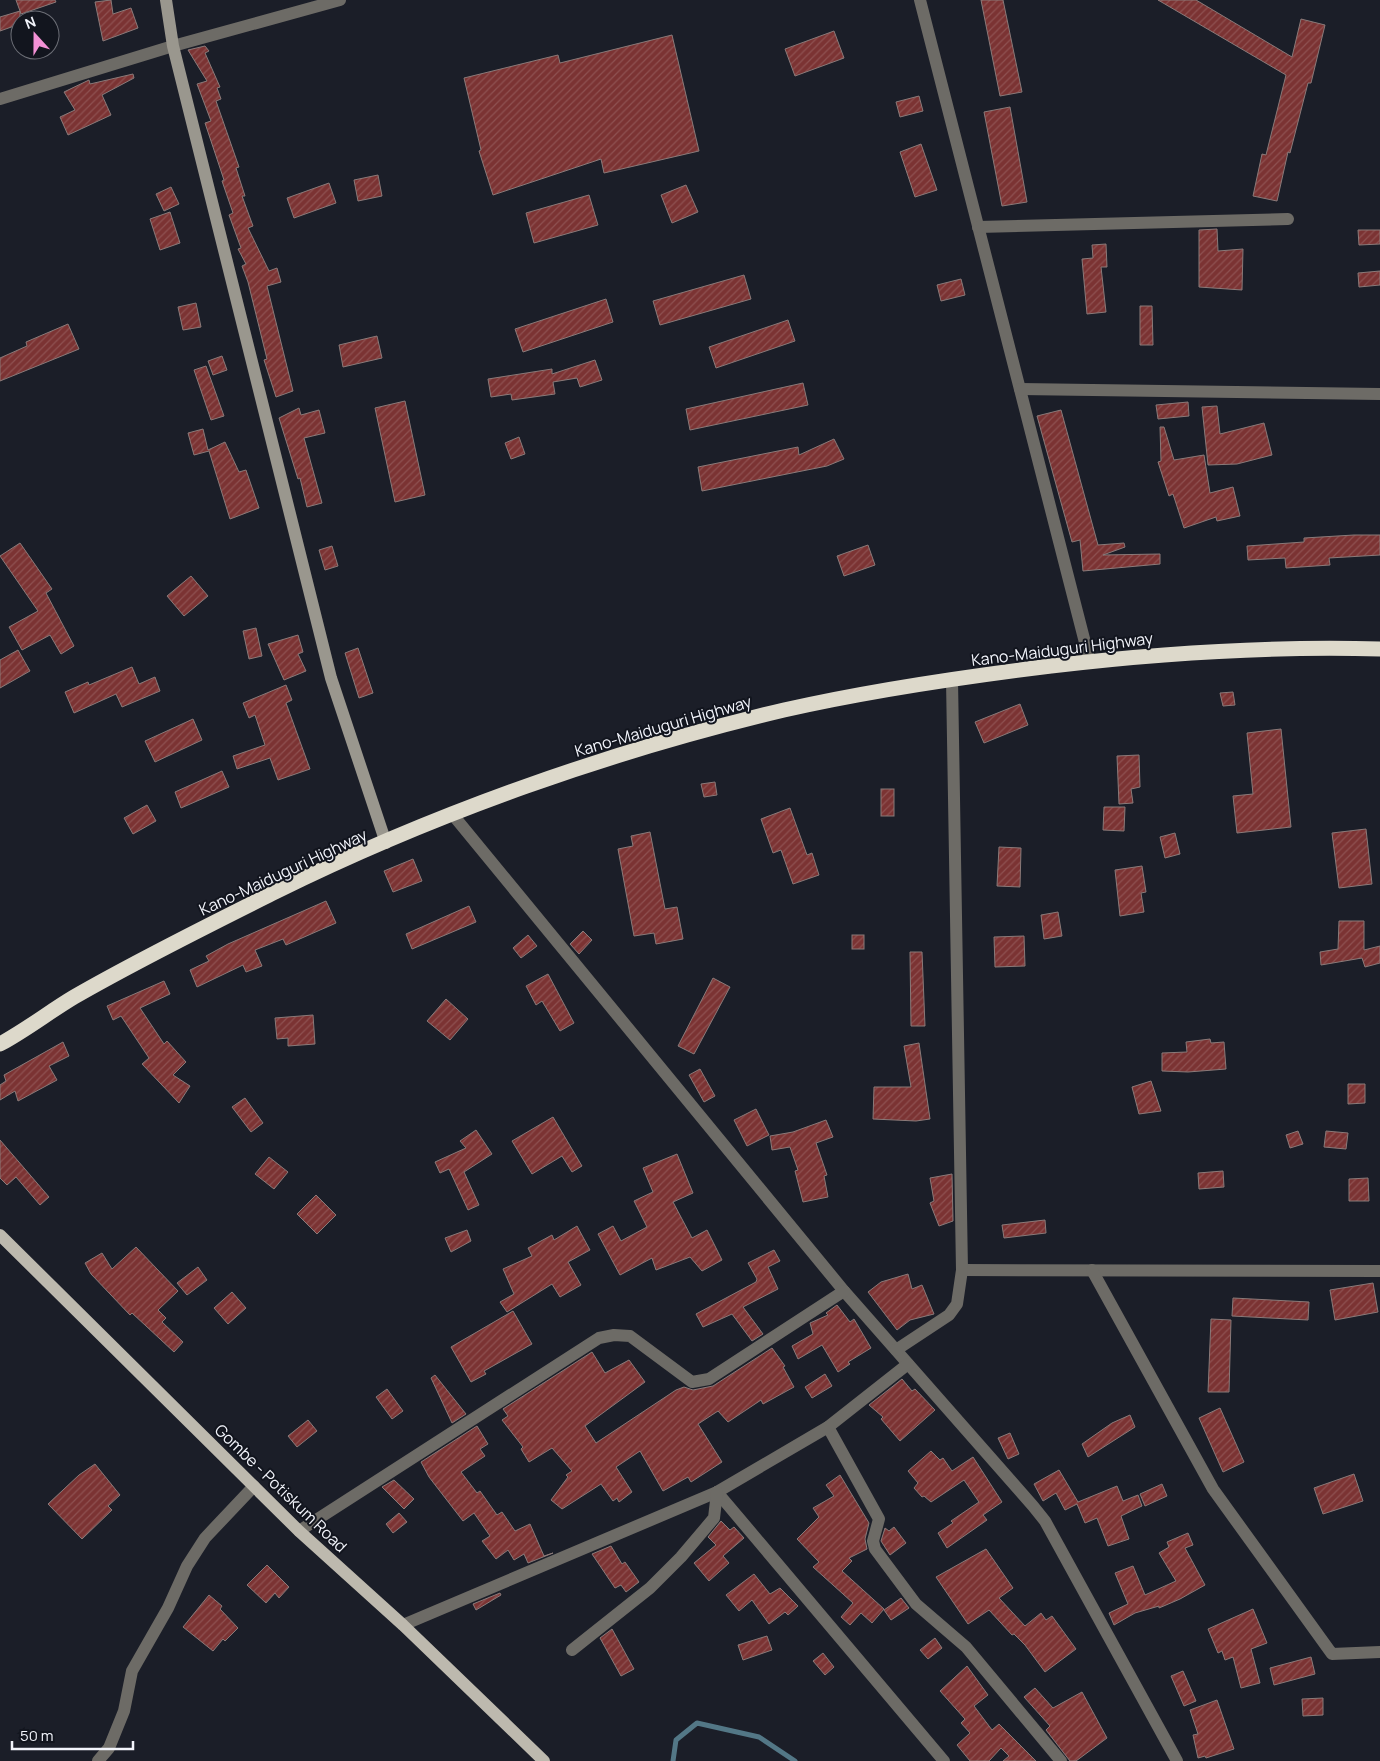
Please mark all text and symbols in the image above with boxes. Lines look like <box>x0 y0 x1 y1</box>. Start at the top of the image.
north arrow <box>10 10 60 60</box>
text: N <box>22 12 38 33</box>
street label: Kano-Maiduguri Highway <box>970 627 1155 671</box>
street label: Kano-Maiduguri Highway <box>572 690 755 762</box>
street label: Kano-Maiduguri Highway <box>195 823 371 921</box>
street label: Gombe - Potiskum Road <box>210 1419 352 1557</box>
scale bar <box>12 1718 134 1750</box>
text: 50 m <box>20 1725 54 1746</box>

